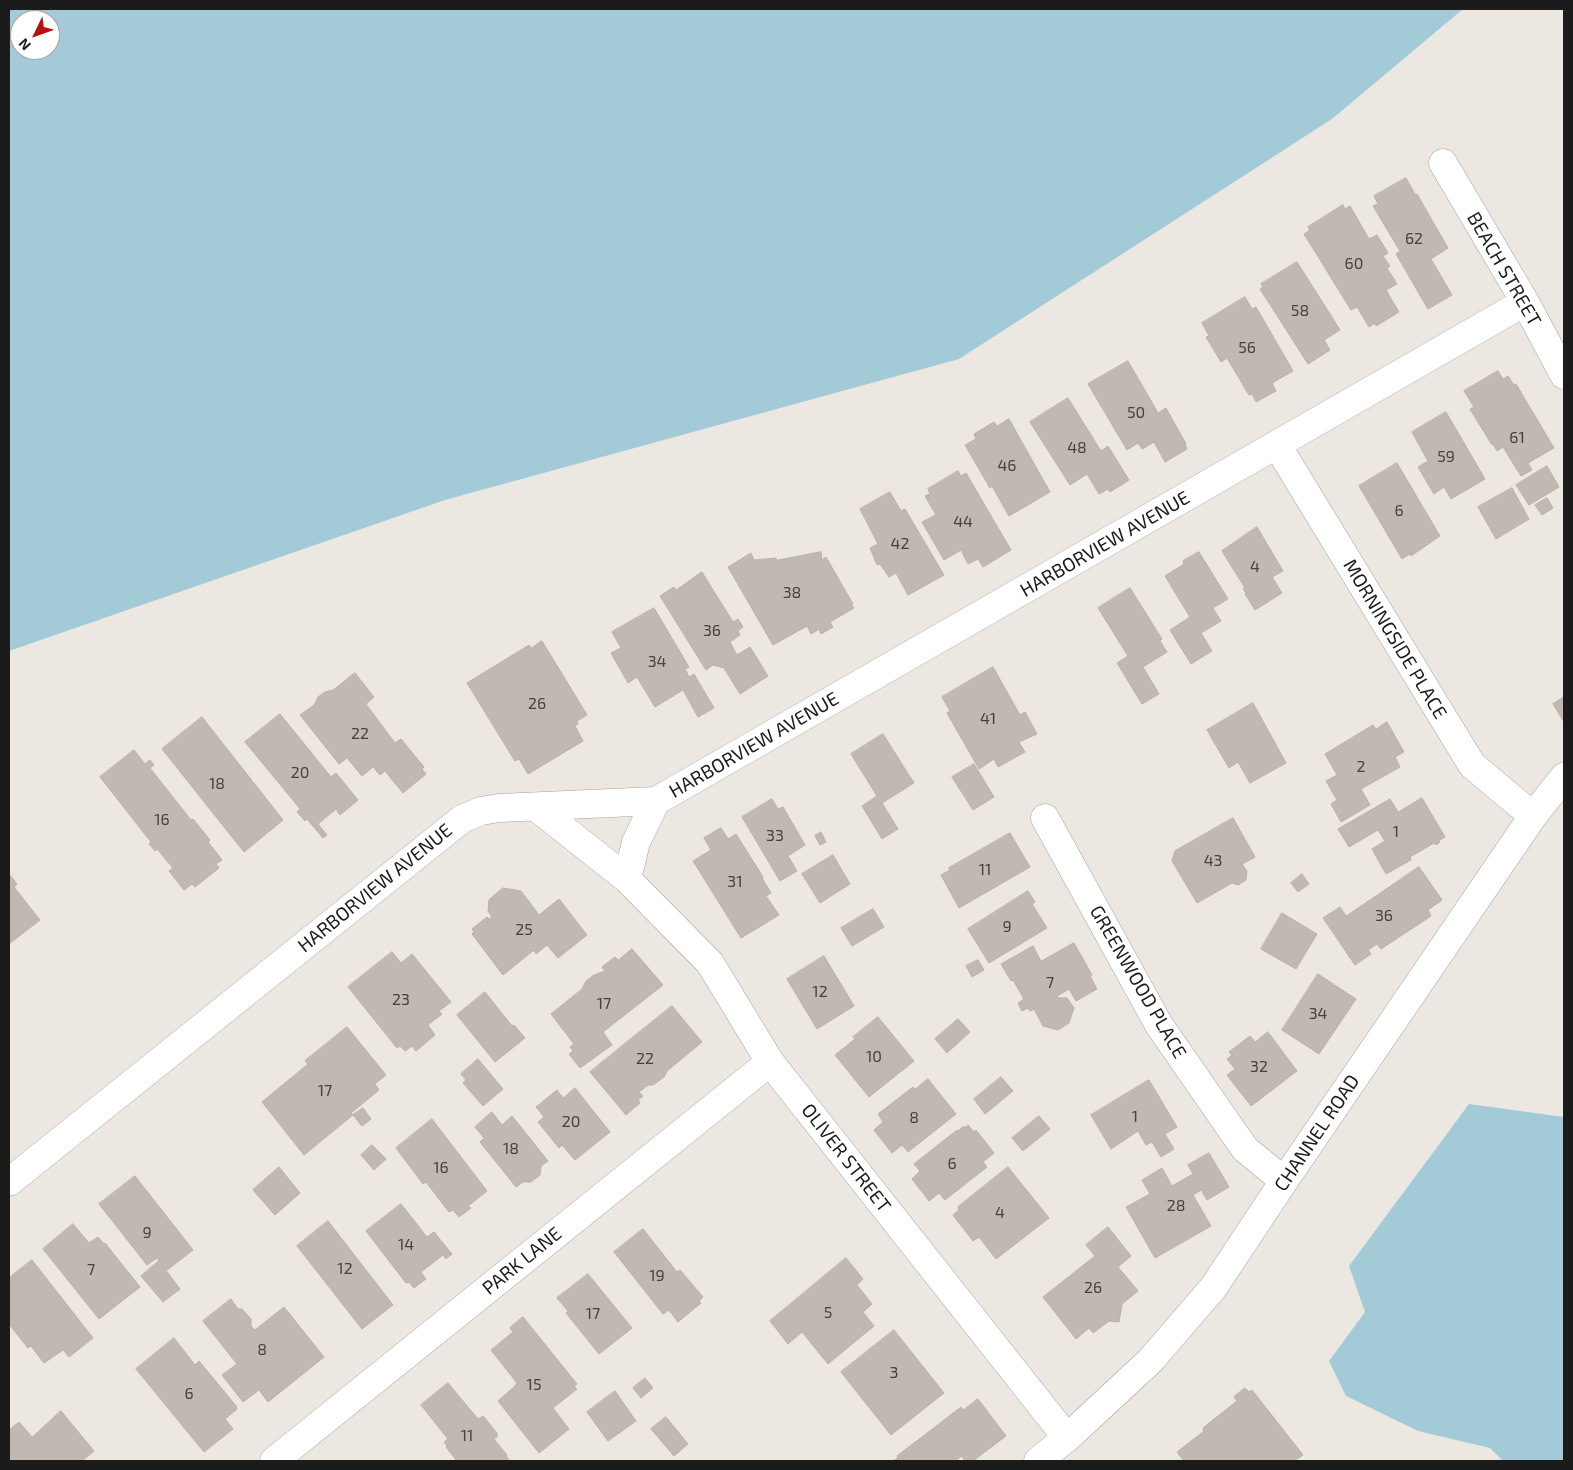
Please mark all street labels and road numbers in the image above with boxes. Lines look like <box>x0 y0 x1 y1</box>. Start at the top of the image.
street label: BEACH STREET <box>1462 208 1546 330</box>
street label: HARBORVIEW AVENUE <box>1016 486 1194 602</box>
street label: MORNINGSIDE PLACE <box>1338 555 1452 723</box>
street label: HARBORVIEW AVENUE <box>665 687 843 803</box>
street label: HARBORVIEW AVENUE <box>293 819 457 957</box>
street label: GREENWOOD PLACE <box>1085 901 1191 1063</box>
street label: CHANNEL ROAD <box>1270 1070 1364 1196</box>
street label: OLIVER STREET <box>797 1099 895 1217</box>
street label: PARK LANE <box>478 1222 566 1300</box>

